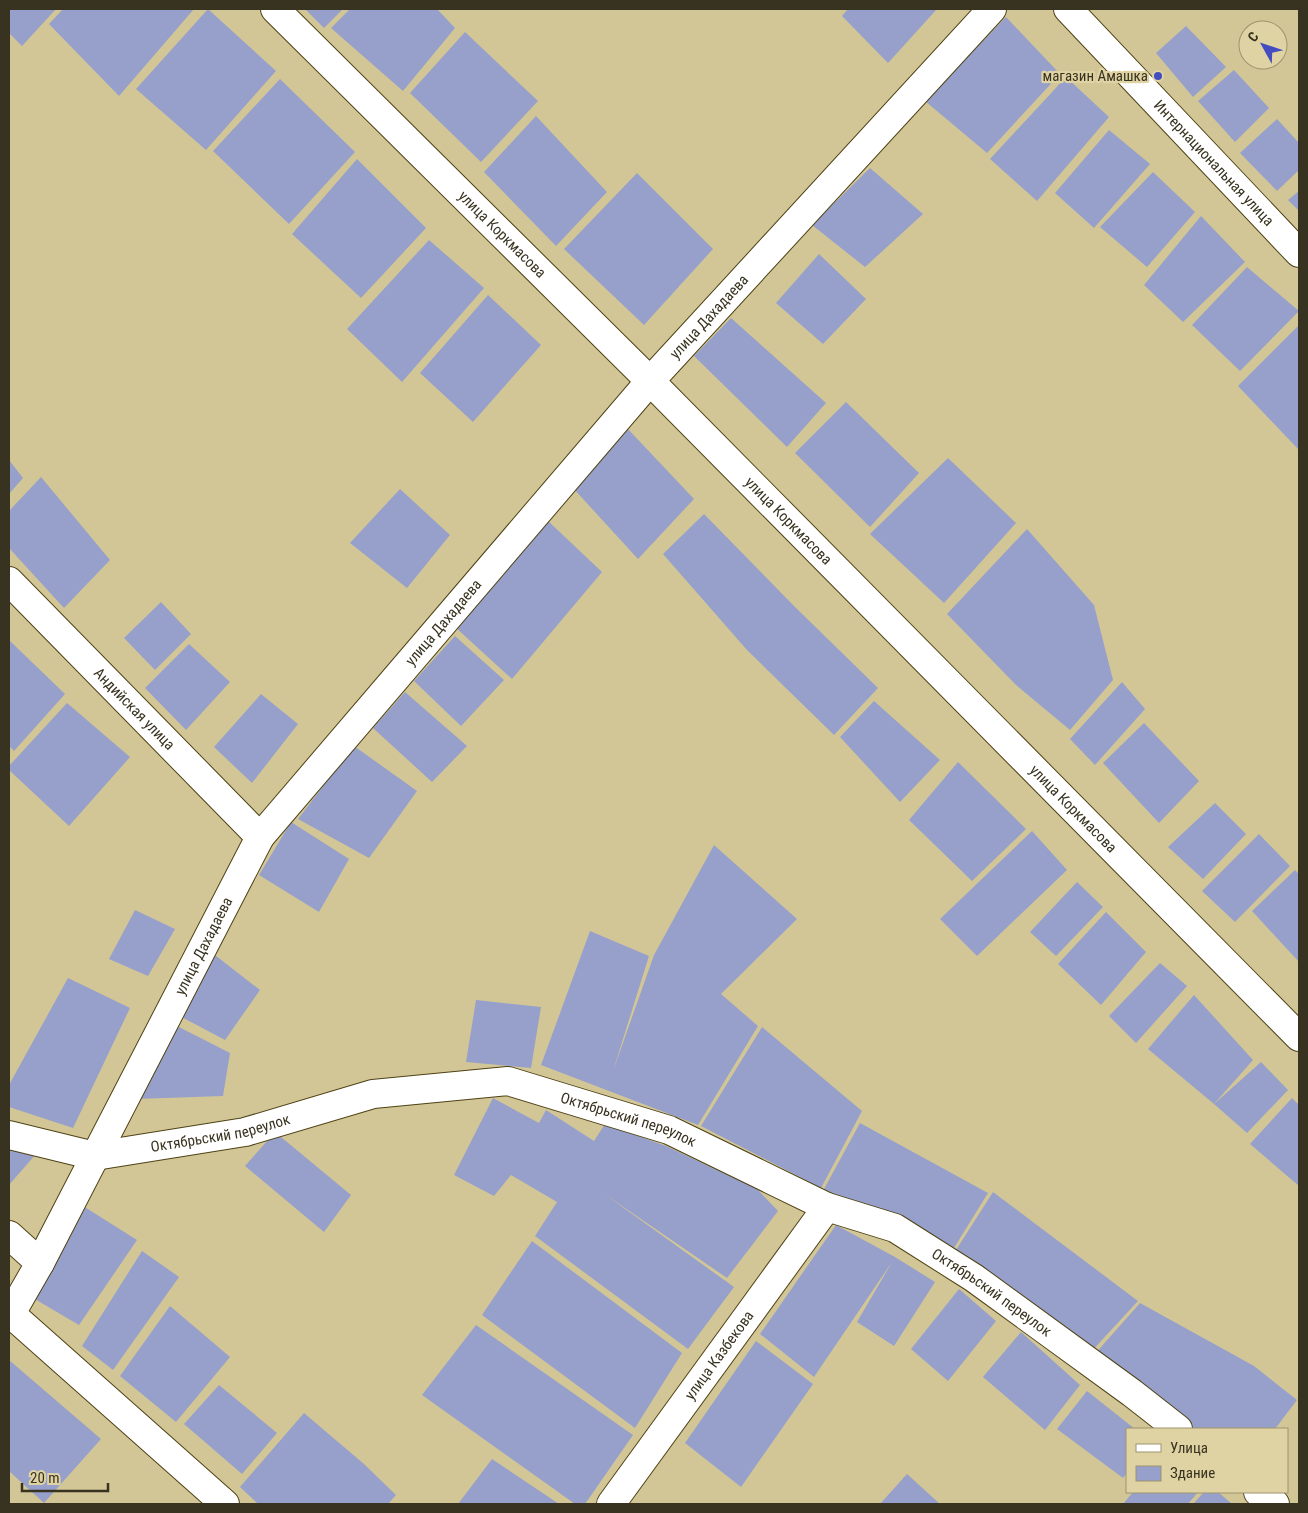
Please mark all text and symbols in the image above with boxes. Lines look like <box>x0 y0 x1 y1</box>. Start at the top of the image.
north arrow <box>1238 20 1288 70</box>
text: С <box>1244 28 1262 45</box>
place label: магазин Амашка <box>1042 67 1148 85</box>
marker: магазин Амашка <box>1152 70 1164 82</box>
street label: Интернациональная улица <box>1150 96 1278 230</box>
street label: улица Коркмасова <box>455 187 550 282</box>
street label: улица Дахадаева <box>666 271 752 362</box>
street label: улица Коркмасова <box>741 473 836 569</box>
street label: улица Дахадаева <box>402 576 485 669</box>
street label: Андийская улица <box>90 664 179 754</box>
street label: улица Коркмасова <box>1026 761 1121 856</box>
street label: улица Дахадаева <box>171 894 236 998</box>
street label: Октябрьский переулок <box>558 1089 699 1151</box>
street label: Октябрьский переулок <box>149 1110 292 1156</box>
street label: Октябрьский переулок <box>928 1245 1055 1340</box>
street label: улица Казбекова <box>681 1307 758 1403</box>
legend <box>1126 1428 1288 1493</box>
text: Улица <box>1170 1439 1208 1457</box>
scale bar <box>22 1460 109 1492</box>
text: Здание <box>1170 1464 1215 1482</box>
text: 20 m <box>30 1469 60 1487</box>

